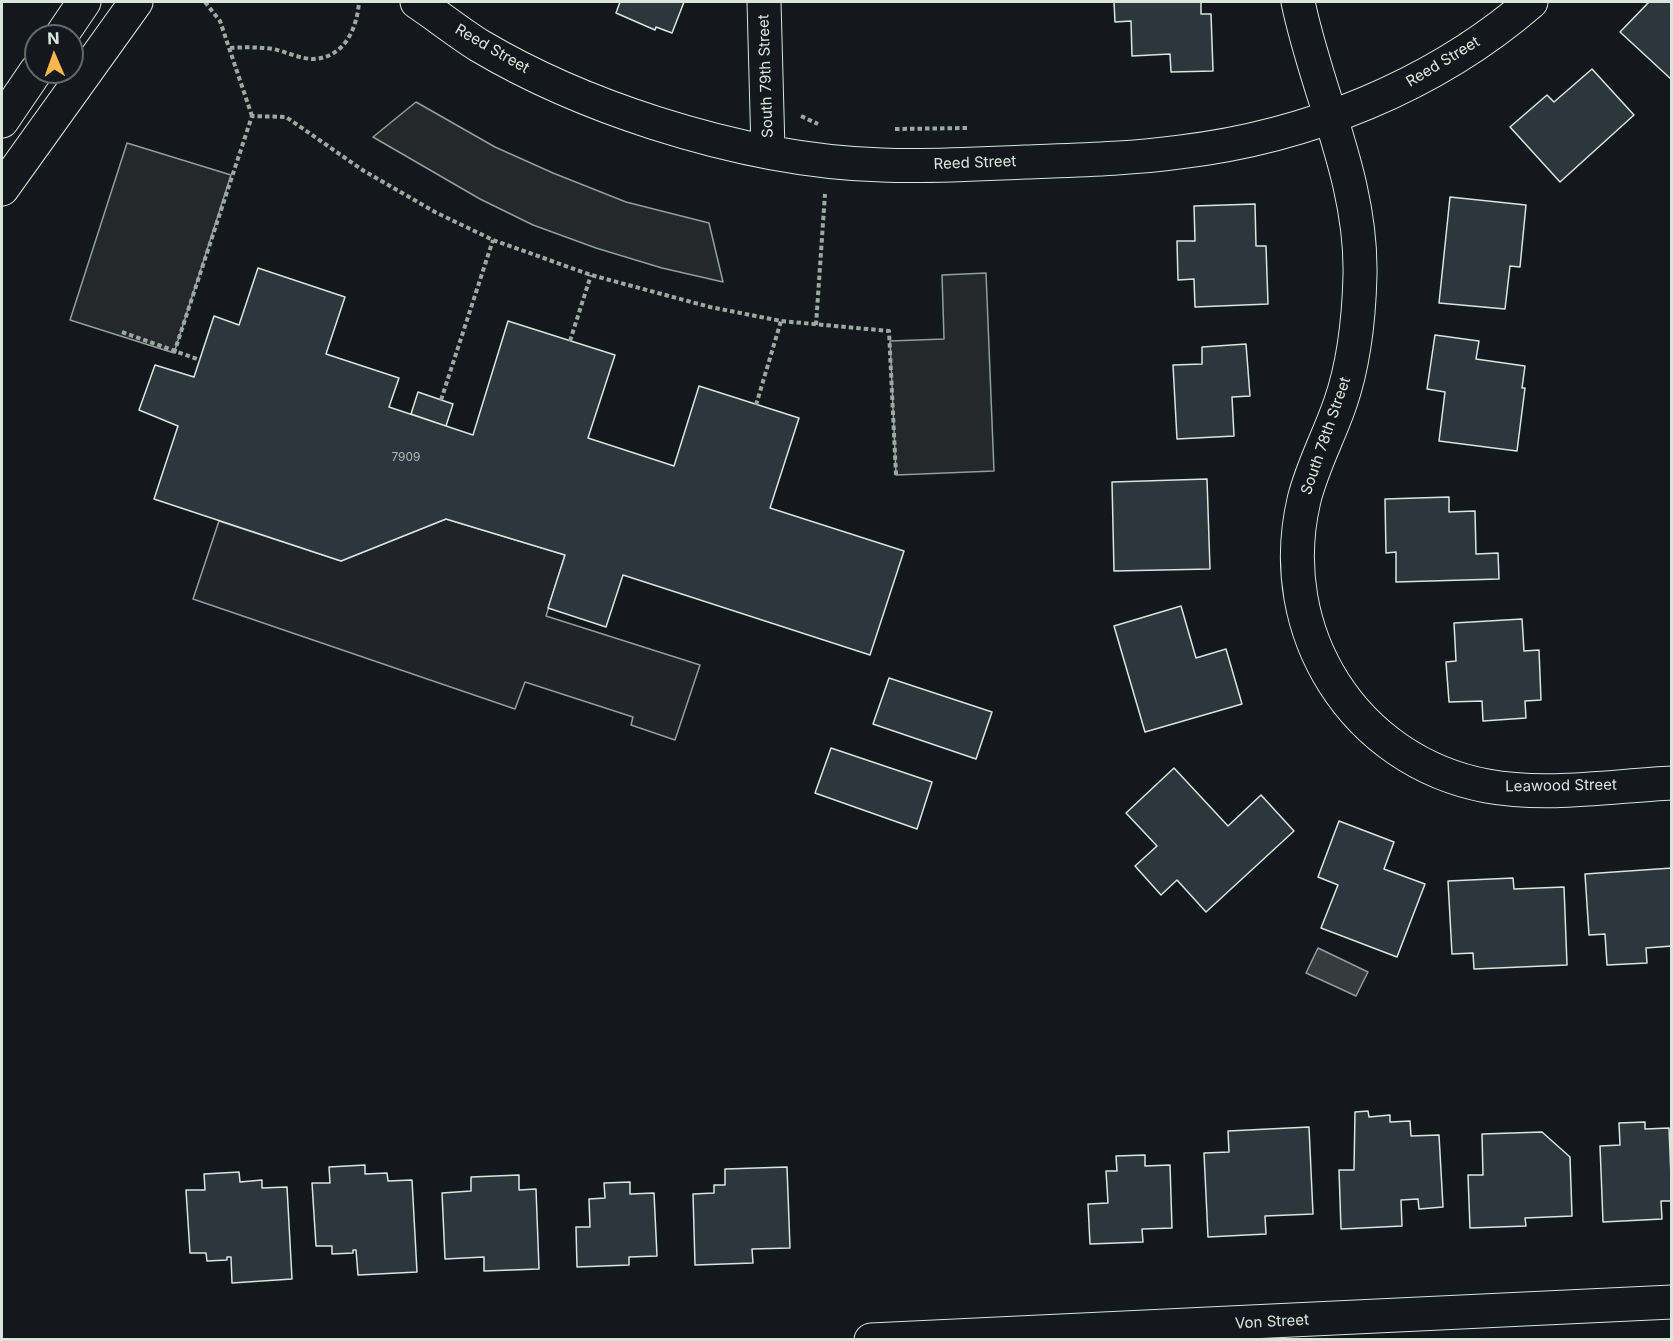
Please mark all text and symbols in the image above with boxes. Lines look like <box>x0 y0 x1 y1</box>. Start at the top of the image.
street label: South 79th Street <box>755 14 777 138</box>
street label: Reed Street <box>452 21 532 77</box>
north arrow <box>24 24 84 84</box>
text: N <box>47 28 60 48</box>
street label: Reed Street <box>1403 33 1483 91</box>
street label: Reed Street <box>933 153 1017 173</box>
street label: South 78th Street <box>1297 375 1355 497</box>
house number: 7909 <box>391 450 421 464</box>
street label: Leawood Street <box>1505 776 1617 796</box>
street label: Von Street <box>1235 1311 1309 1333</box>

